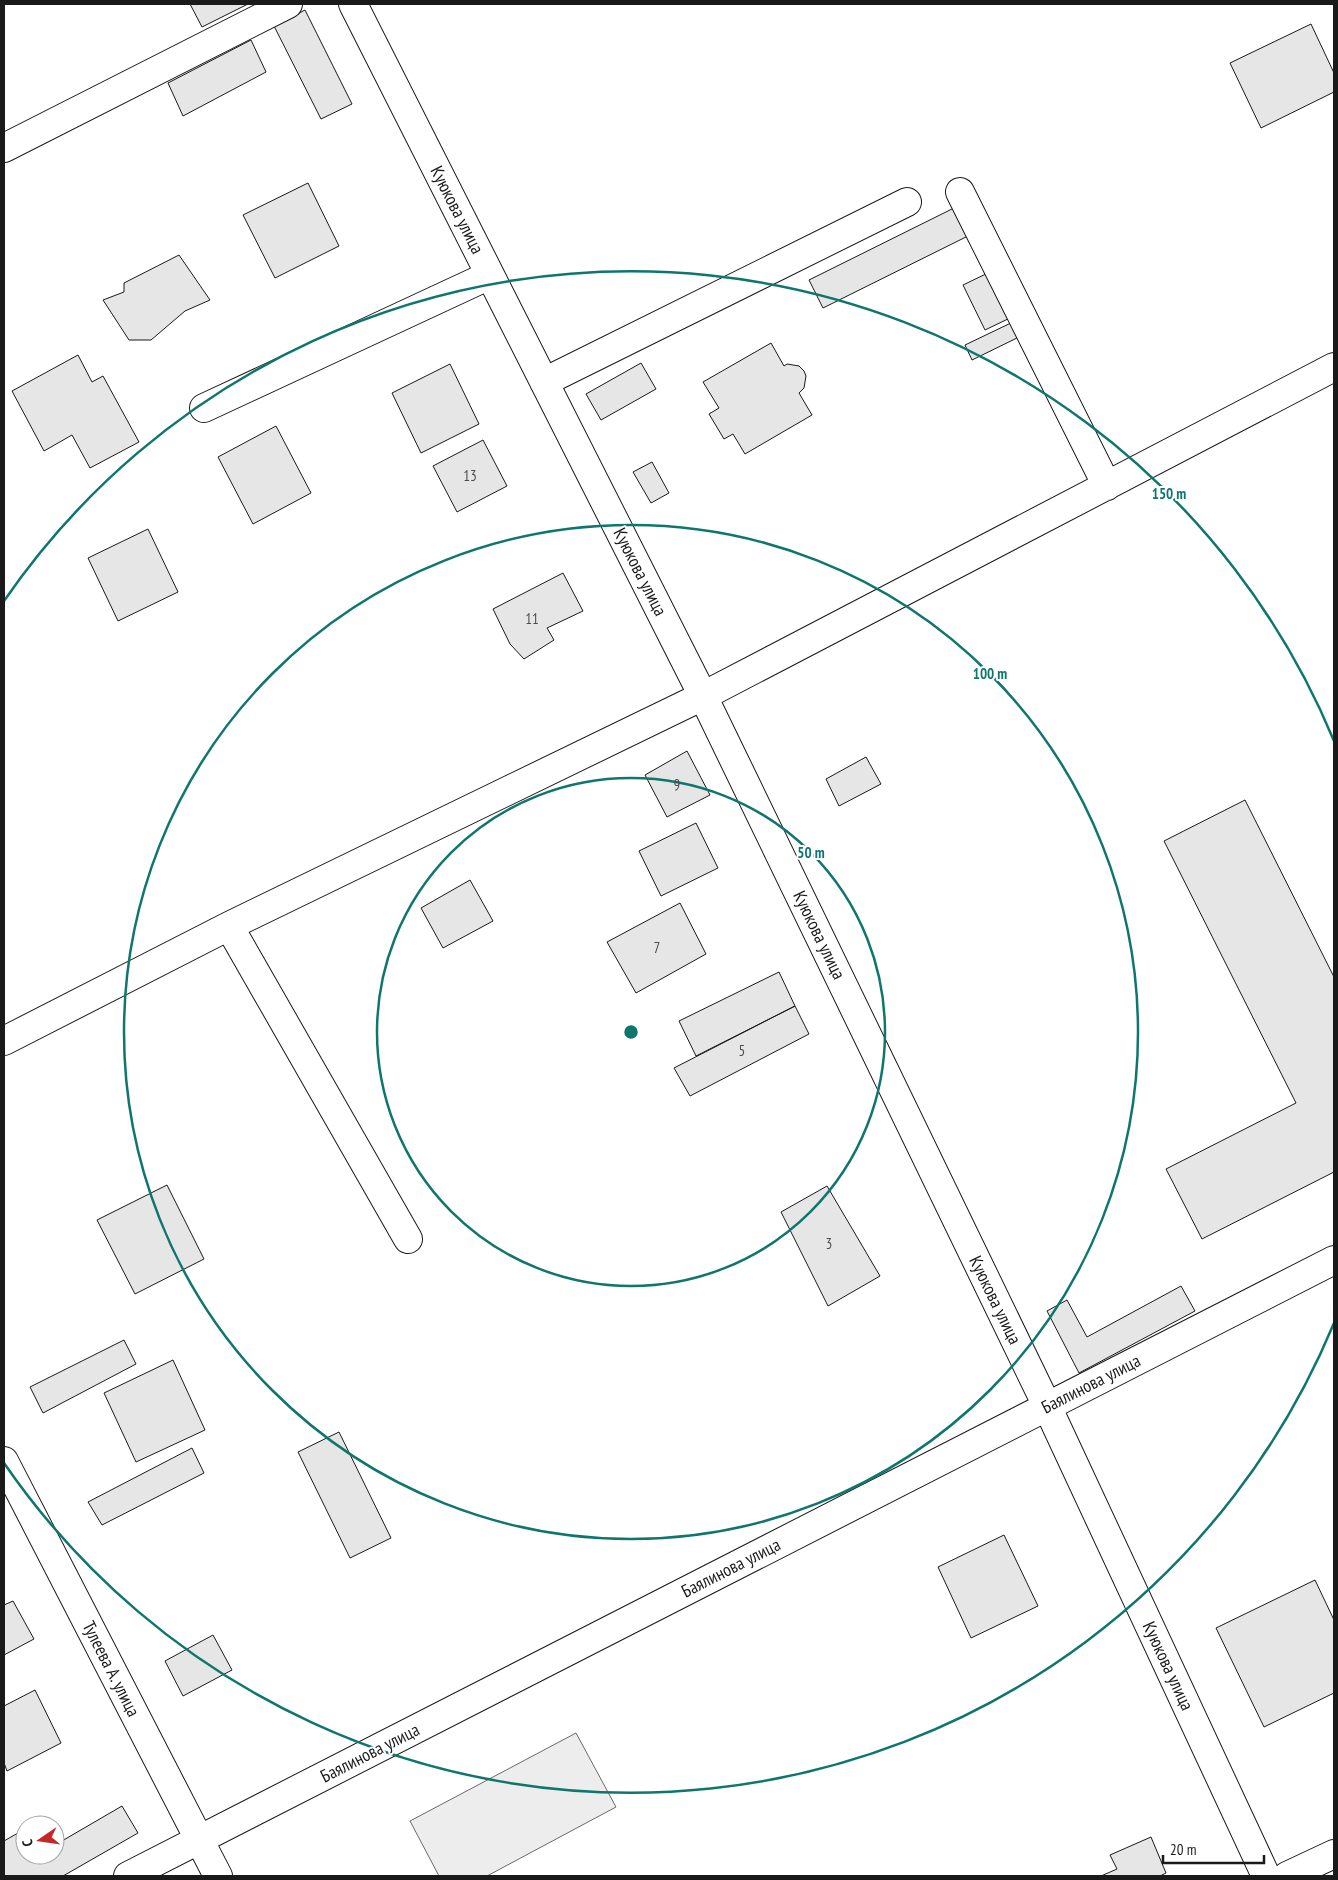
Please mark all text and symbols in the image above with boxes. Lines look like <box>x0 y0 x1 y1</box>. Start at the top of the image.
street label: Куюкова улица <box>425 162 489 258</box>
house number: 13 <box>463 466 477 485</box>
text: 150 m <box>1152 484 1186 503</box>
street label: Куюкова улица <box>608 524 672 620</box>
house number: 11 <box>525 609 539 628</box>
text: 100 m <box>973 664 1007 683</box>
house number: 9 <box>674 775 680 794</box>
text: 50 m <box>797 843 825 862</box>
street label: Куюкова улица <box>788 887 851 983</box>
house number: 7 <box>654 938 660 957</box>
centre of rings <box>622 1023 640 1041</box>
house number: 5 <box>739 1041 745 1060</box>
house number: 3 <box>826 1234 832 1253</box>
street label: Куюкова улица <box>964 1252 1027 1348</box>
street label: Баялинова улица <box>1037 1349 1144 1418</box>
street label: Баялинова улица <box>677 1533 784 1602</box>
street label: Тулеева А. улица <box>78 1617 145 1720</box>
street label: Куюкова улица <box>1138 1618 1199 1714</box>
street label: Баялинова улица <box>316 1718 423 1787</box>
north arrow <box>15 1815 65 1865</box>
scale bar <box>1163 1832 1264 1864</box>
text: С <box>18 1837 37 1848</box>
text: 20 m <box>1170 1840 1196 1859</box>

